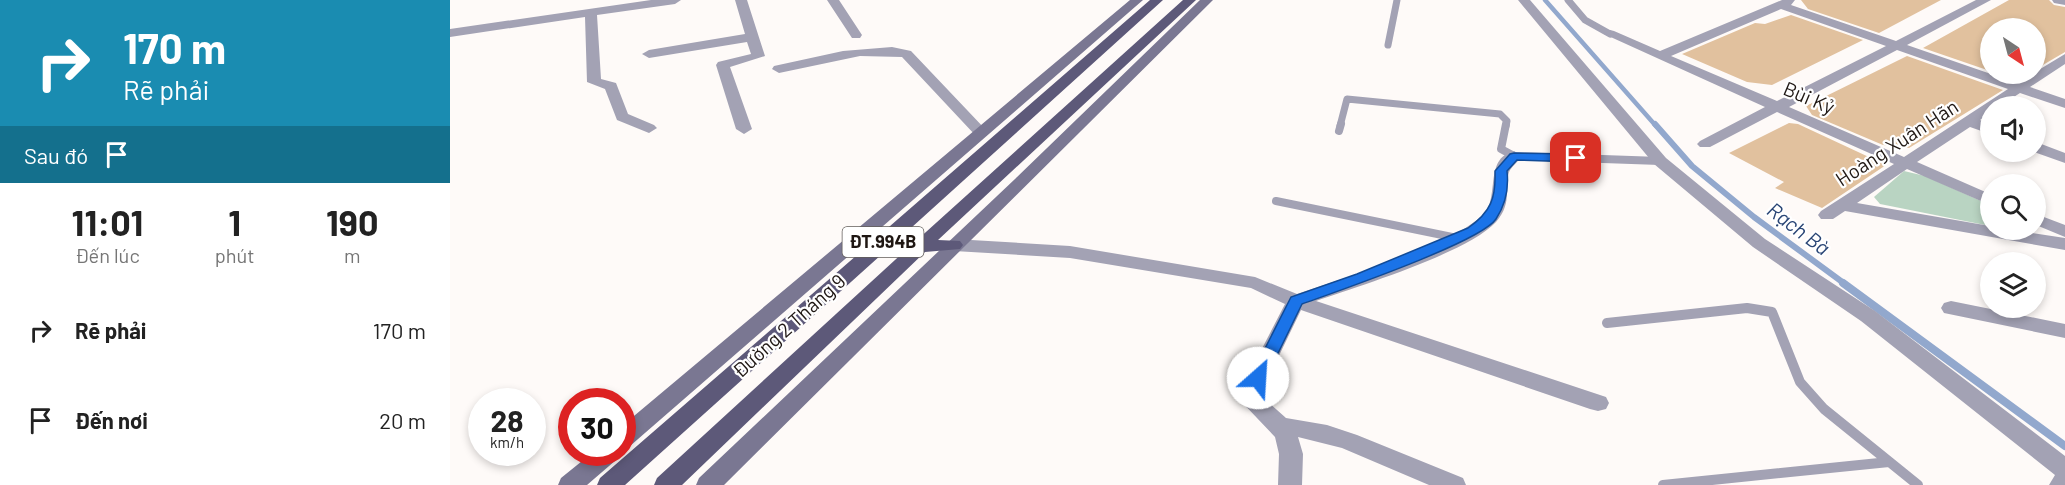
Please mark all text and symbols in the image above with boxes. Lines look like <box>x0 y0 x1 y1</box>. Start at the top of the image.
north arrow <box>1980 18 2046 84</box>
map controls <box>1980 18 2046 318</box>
text: 170 m <box>123 22 226 72</box>
icon: right <box>24 24 102 102</box>
text: Rẽ phải <box>123 73 209 105</box>
street label: Bùi Kỷ <box>1780 76 1839 119</box>
street label: Hoàng Xuân Hãn <box>1831 94 1962 191</box>
button: sound <box>1980 96 2046 162</box>
pin <box>1550 132 1601 183</box>
icon: arrive <box>100 138 133 171</box>
icon: arrive <box>1559 141 1592 174</box>
text: Sau đó <box>24 142 88 168</box>
button: search <box>1980 174 2046 240</box>
water label: Rạch Bà <box>1763 196 1835 260</box>
text: 11:01 <box>72 200 143 243</box>
text: 1 <box>228 200 241 243</box>
text: 190 <box>326 200 378 243</box>
road number: ĐT.994B <box>842 227 924 257</box>
text: Đến lúc <box>75 243 140 267</box>
text: phút <box>215 243 255 267</box>
text: m <box>344 243 361 267</box>
button: layers <box>1980 252 2046 318</box>
street label: Đường 2 Tháng 9 <box>727 268 850 382</box>
icon: right <box>24 314 57 347</box>
text: Rẽ phải <box>75 317 146 343</box>
text: 170 m <box>373 317 426 343</box>
position arrow <box>1226 346 1290 410</box>
speed limit sign: 30 <box>558 388 636 466</box>
text: 28 <box>490 402 524 438</box>
icon: arrive <box>24 404 57 437</box>
text: Đến nơi <box>75 407 148 433</box>
text: 20 m <box>379 407 426 433</box>
text: km/h <box>490 433 524 451</box>

